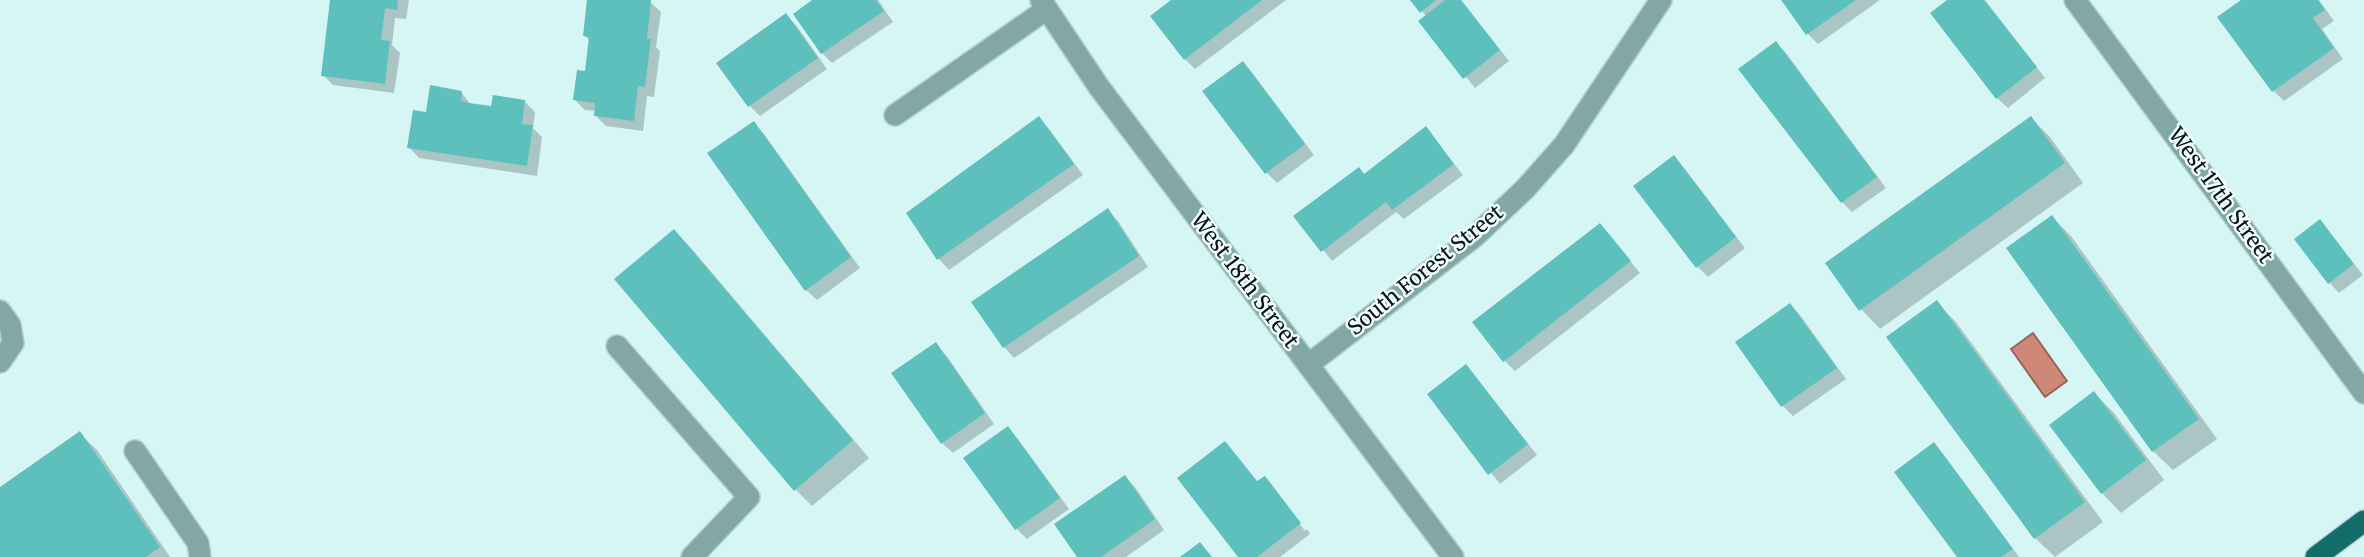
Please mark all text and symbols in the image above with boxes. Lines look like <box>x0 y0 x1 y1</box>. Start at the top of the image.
street label: West 17th Street <box>2162 123 2278 269</box>
street label: South Forest Street <box>1343 201 1509 341</box>
street label: West 18th Street <box>1185 208 1303 354</box>

